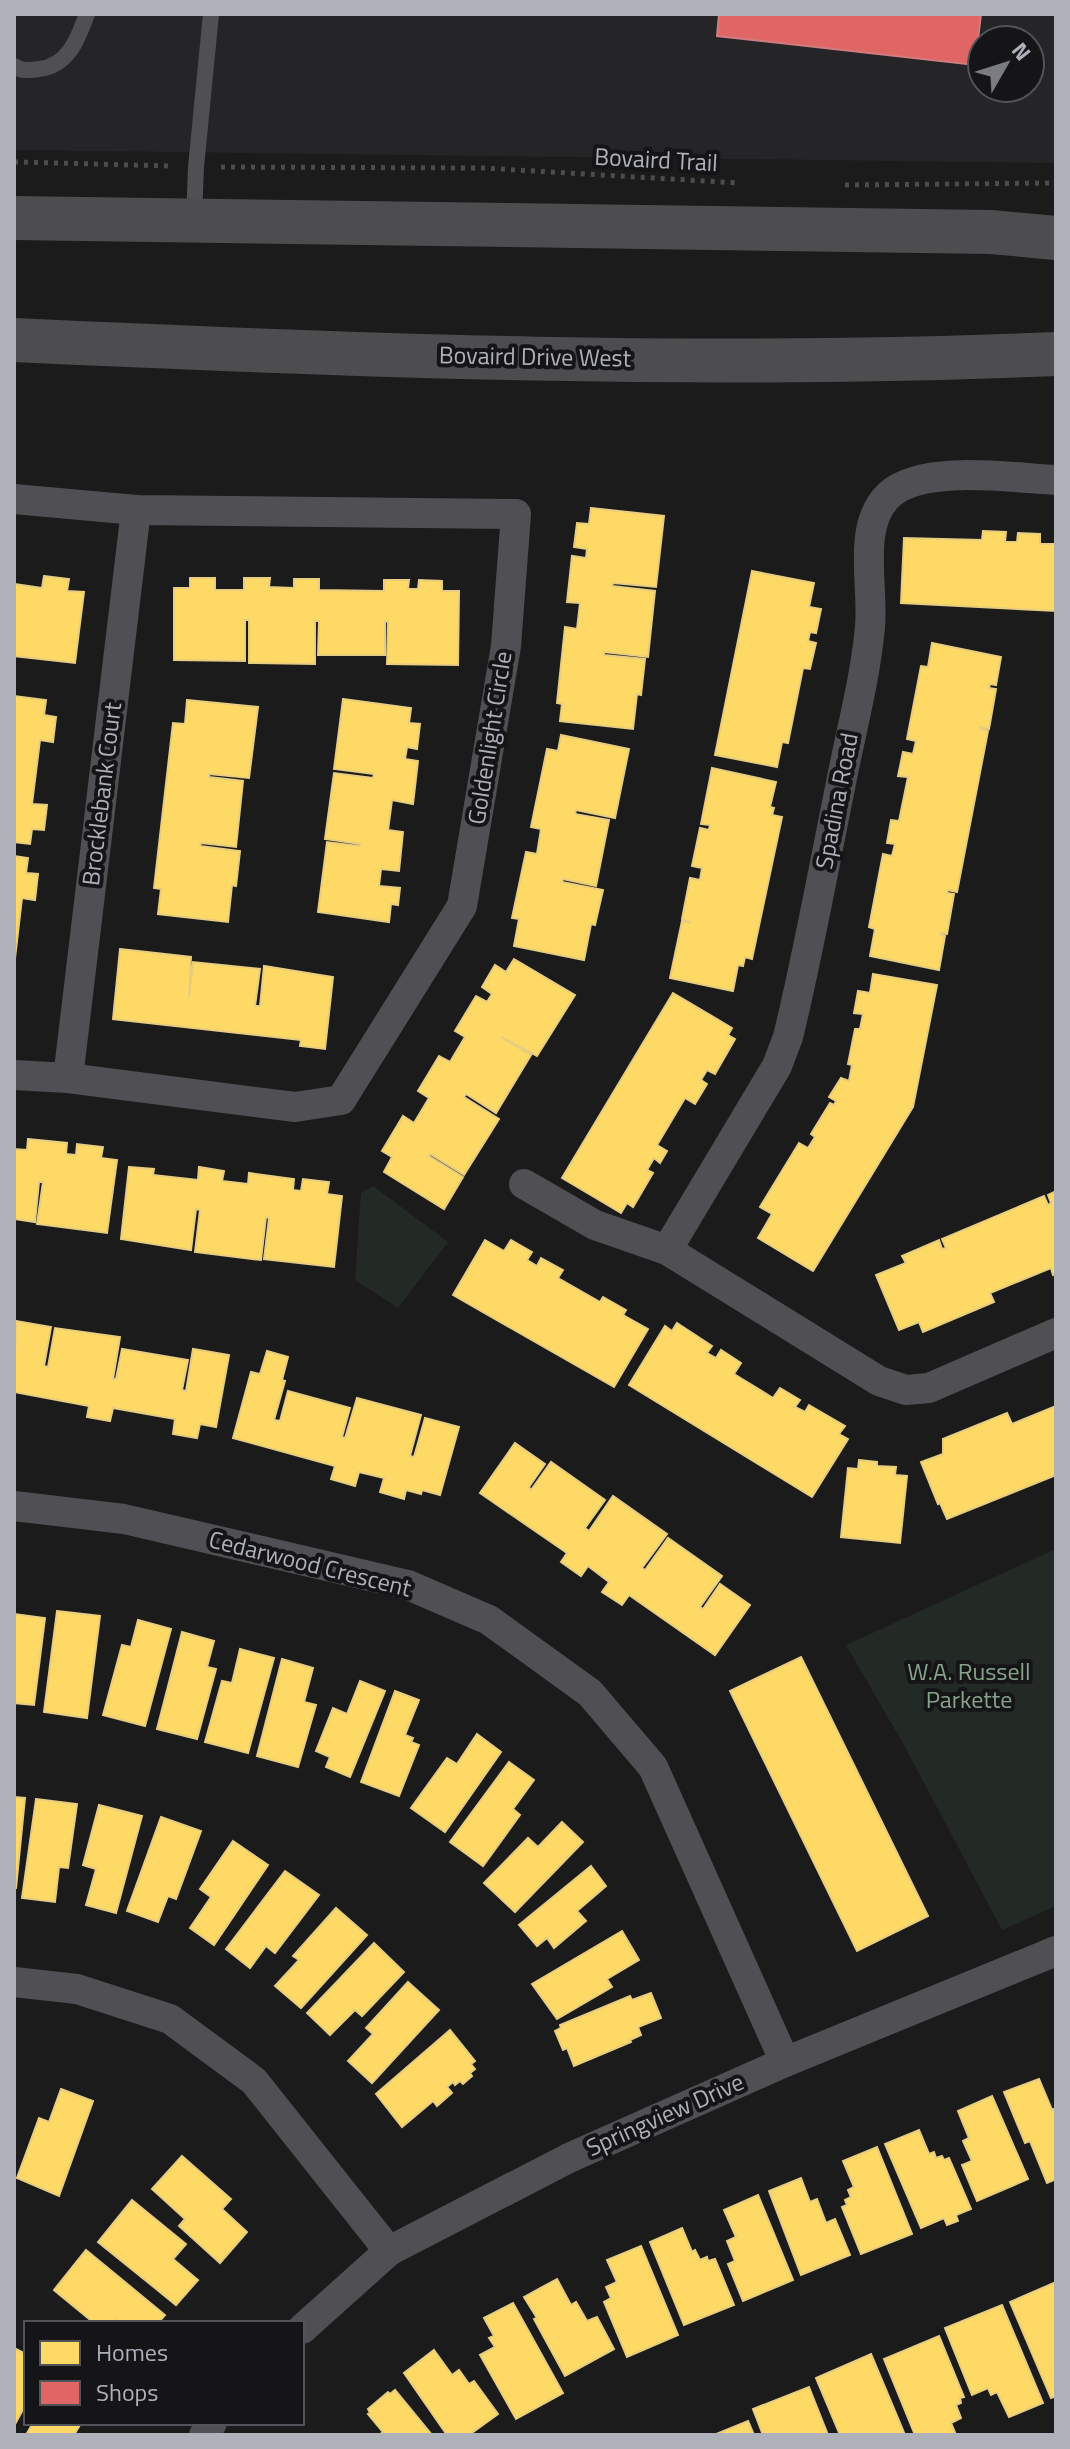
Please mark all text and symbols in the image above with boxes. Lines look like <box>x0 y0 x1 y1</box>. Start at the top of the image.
north arrow <box>966 24 1046 104</box>
text: N <box>1004 35 1040 68</box>
street label: Bovaird Trail <box>593 138 719 180</box>
street label: Bovaird Drive West <box>439 336 632 376</box>
street label: Goldenlight Circle <box>458 649 520 827</box>
street label: Brocklebank Court <box>72 700 130 888</box>
street label: Spadina Road <box>805 730 867 872</box>
street label: Cedarwood Crescent <box>205 1520 416 1606</box>
park label: W.A. Russell Parkette <box>907 1653 1031 1717</box>
street label: Springview Drive <box>580 2063 749 2165</box>
legend <box>24 2321 304 2425</box>
text: Homes <box>96 2334 168 2370</box>
text: Shops <box>96 2374 158 2410</box>

